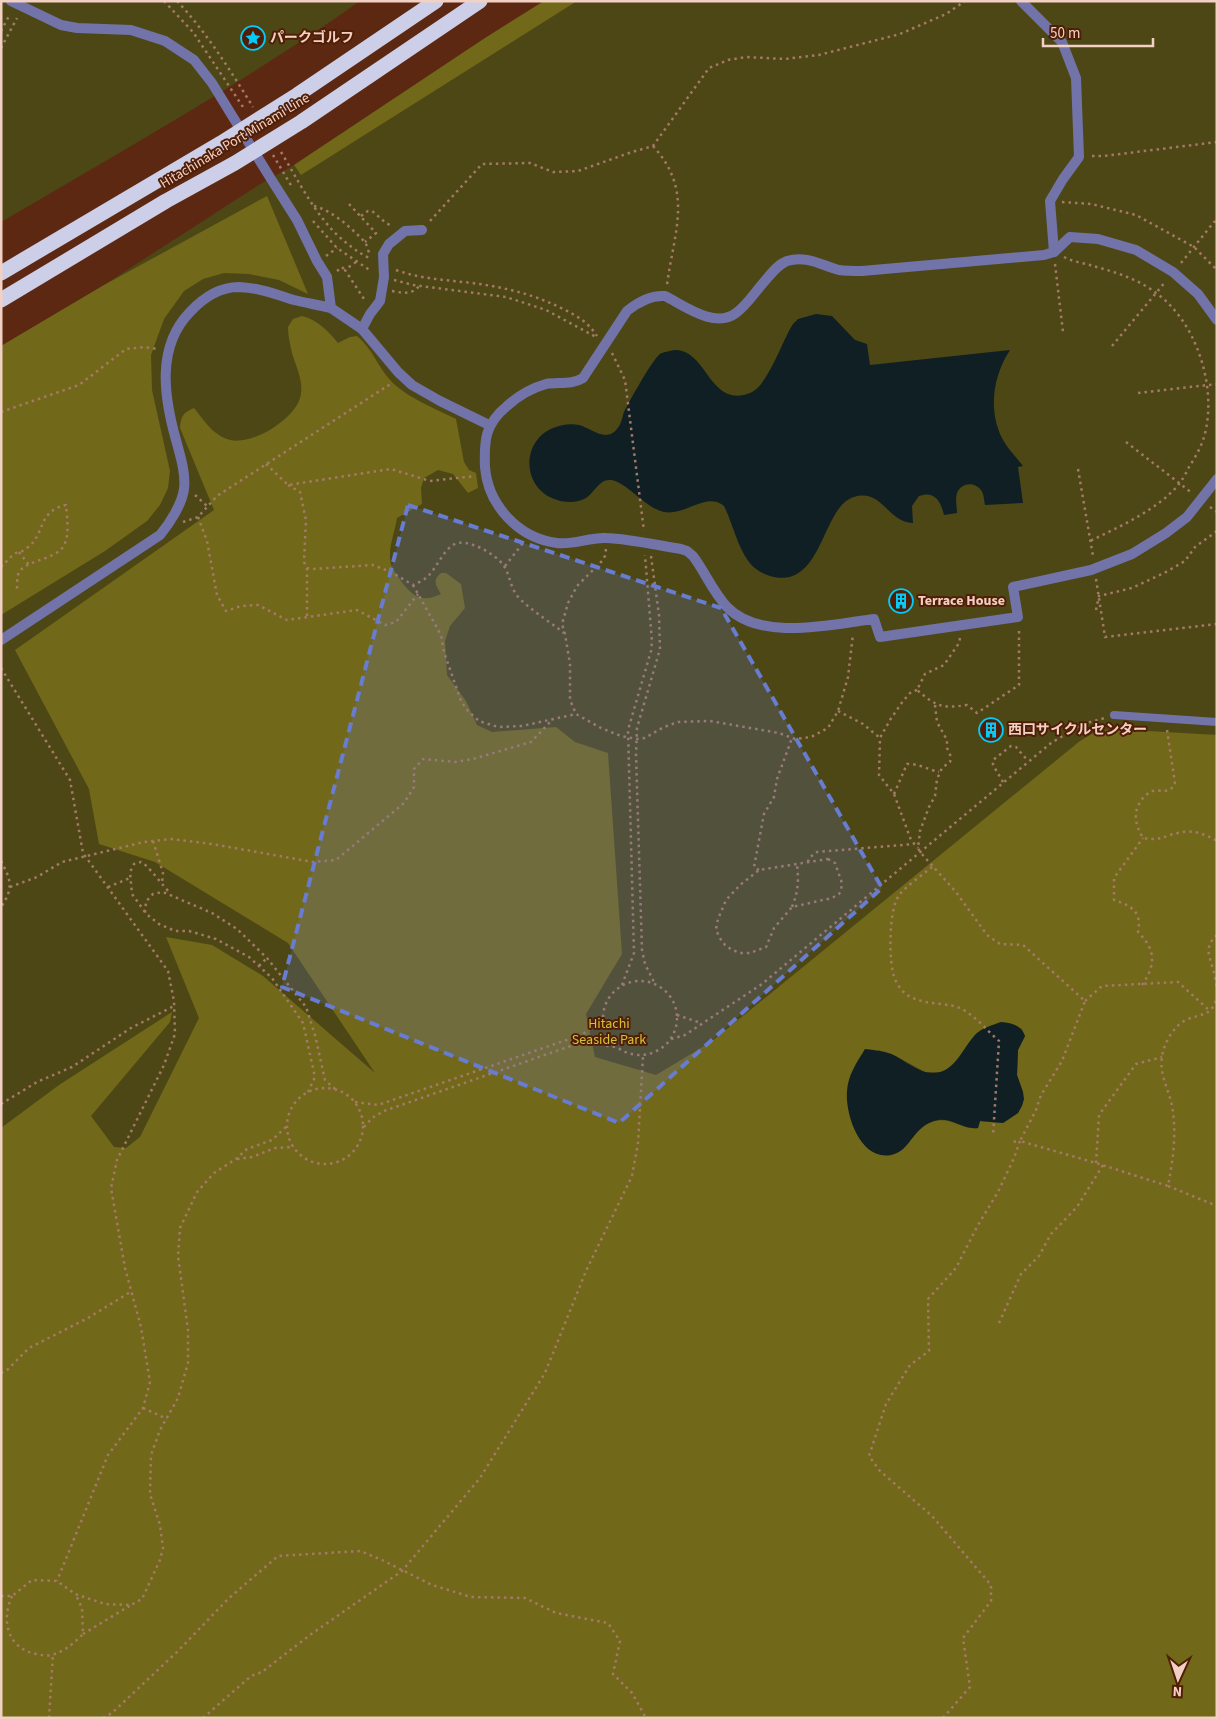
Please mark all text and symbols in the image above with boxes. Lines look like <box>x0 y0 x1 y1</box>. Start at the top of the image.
scale bar <box>1043 15 1153 47</box>
text: 50 m <box>1050 23 1080 44</box>
place icon: パークゴルフ <box>240 25 266 51</box>
place label: パークゴルフ <box>270 28 354 48</box>
street label: Hitachinaka Port Minami Line <box>156 88 314 194</box>
building icon: Terrace House <box>888 588 914 614</box>
place label: Terrace House <box>918 591 1005 611</box>
building icon: 西口サイクルセンター <box>978 717 1004 743</box>
place label: 西口サイクルセンター <box>1008 720 1147 740</box>
park label: Hitachi Seaside Park <box>572 1014 646 1050</box>
north arrow <box>1153 1654 1203 1704</box>
text: N <box>1172 1681 1183 1701</box>

